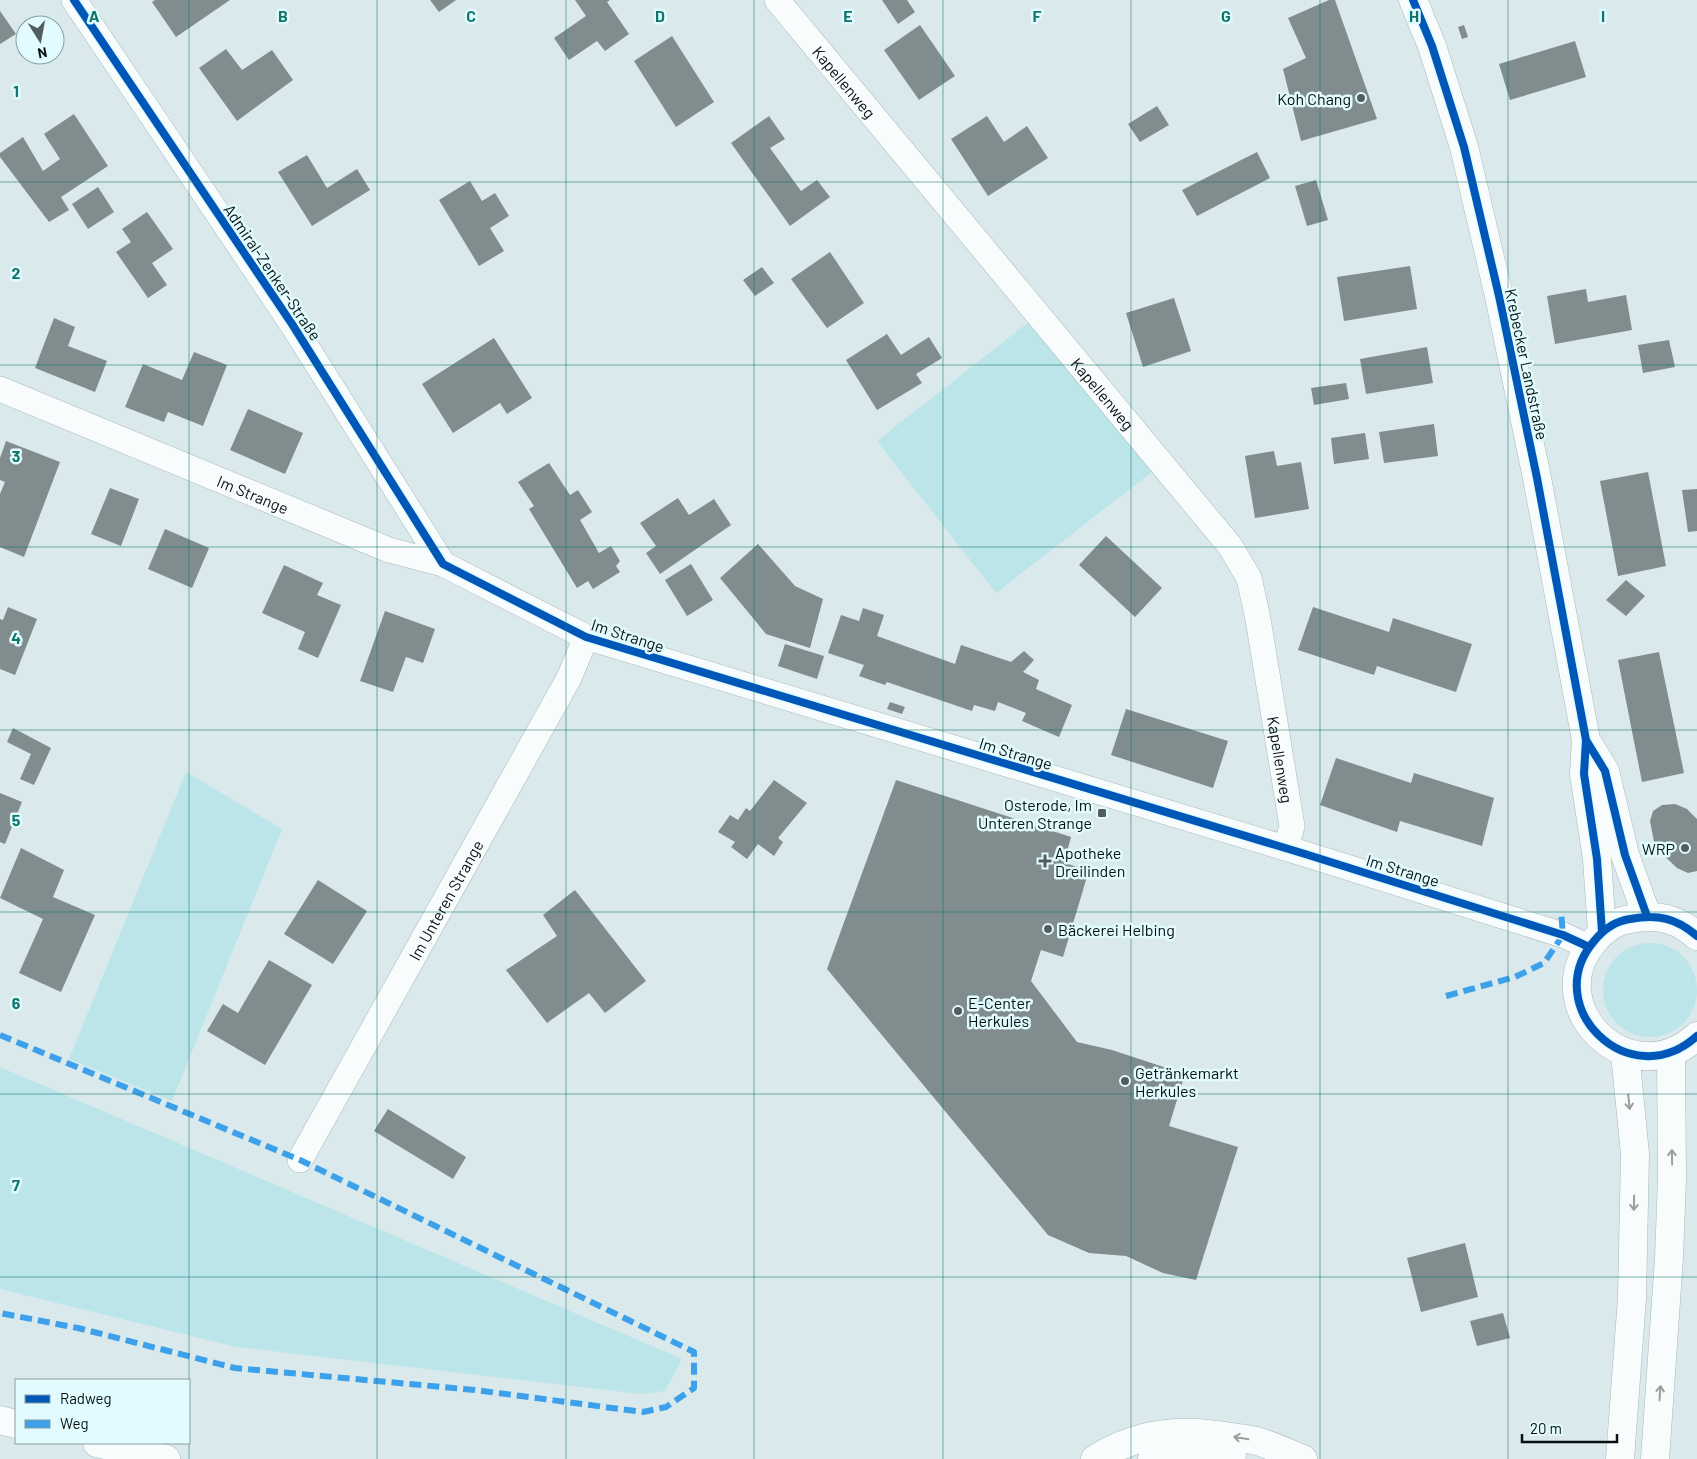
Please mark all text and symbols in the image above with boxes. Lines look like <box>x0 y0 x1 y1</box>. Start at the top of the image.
text: A <box>89 6 100 25</box>
text: B <box>278 6 288 25</box>
text: C <box>466 6 476 25</box>
text: D <box>655 6 665 25</box>
text: E <box>843 6 853 25</box>
text: F <box>1033 6 1042 25</box>
text: G <box>1221 6 1231 25</box>
text: H <box>1409 6 1419 25</box>
text: I <box>1601 6 1605 25</box>
north arrow <box>15 15 65 65</box>
street label: Kapellenweg <box>809 42 880 122</box>
text: N <box>36 44 49 62</box>
text: 1 <box>13 81 19 100</box>
place label: Koh Chang <box>1277 89 1351 108</box>
marker: Koh Chang <box>1355 92 1367 104</box>
street label: Admiral-Zenker-Straße <box>220 200 326 344</box>
text: 2 <box>12 263 21 282</box>
street label: Krebecker Landstraße <box>1502 287 1552 441</box>
street label: Kapellenweg <box>1068 353 1139 433</box>
text: 3 <box>12 446 20 465</box>
street label: Im Strange <box>215 471 292 517</box>
street label: Im Strange <box>589 614 667 656</box>
text: 4 <box>11 628 21 647</box>
street label: Kapellenweg <box>1265 715 1298 804</box>
street label: Im Strange <box>977 733 1055 773</box>
place label: Osterode, Im Unteren Strange <box>978 795 1092 832</box>
marker: Osterode, Im Unteren Strange <box>1096 807 1108 819</box>
text: 5 <box>12 810 21 829</box>
street label: Im Unteren Strange <box>404 836 486 963</box>
place label: WRP <box>1642 839 1675 858</box>
marker: WRP <box>1679 842 1691 854</box>
place label: Apotheke Dreilinden <box>1055 843 1125 880</box>
street label: Im Strange <box>1364 850 1442 890</box>
marker: Apotheke Dreilinden <box>1039 855 1051 867</box>
place label: Bäckerei Helbing <box>1058 920 1175 939</box>
marker: Bäckerei Helbing <box>1042 923 1054 935</box>
text: 6 <box>12 993 21 1012</box>
place label: E-Center Herkules <box>968 993 1031 1030</box>
marker: E-Center Herkules <box>952 1005 964 1017</box>
place label: Getränkemarkt Herkules <box>1135 1063 1239 1100</box>
marker: Getränkemarkt Herkules <box>1119 1075 1131 1087</box>
one-way arrow <box>1624 1093 1634 1109</box>
one-way arrow <box>1667 1149 1677 1166</box>
text: 7 <box>12 1175 20 1194</box>
one-way arrow <box>1629 1194 1639 1211</box>
legend <box>15 1379 190 1444</box>
one-way arrow <box>1656 1385 1665 1401</box>
text: Radweg <box>60 1389 112 1407</box>
scale bar <box>1522 1412 1617 1444</box>
text: Weg <box>60 1414 88 1432</box>
text: 20 m <box>1530 1419 1562 1437</box>
one-way arrow <box>1233 1433 1249 1443</box>

